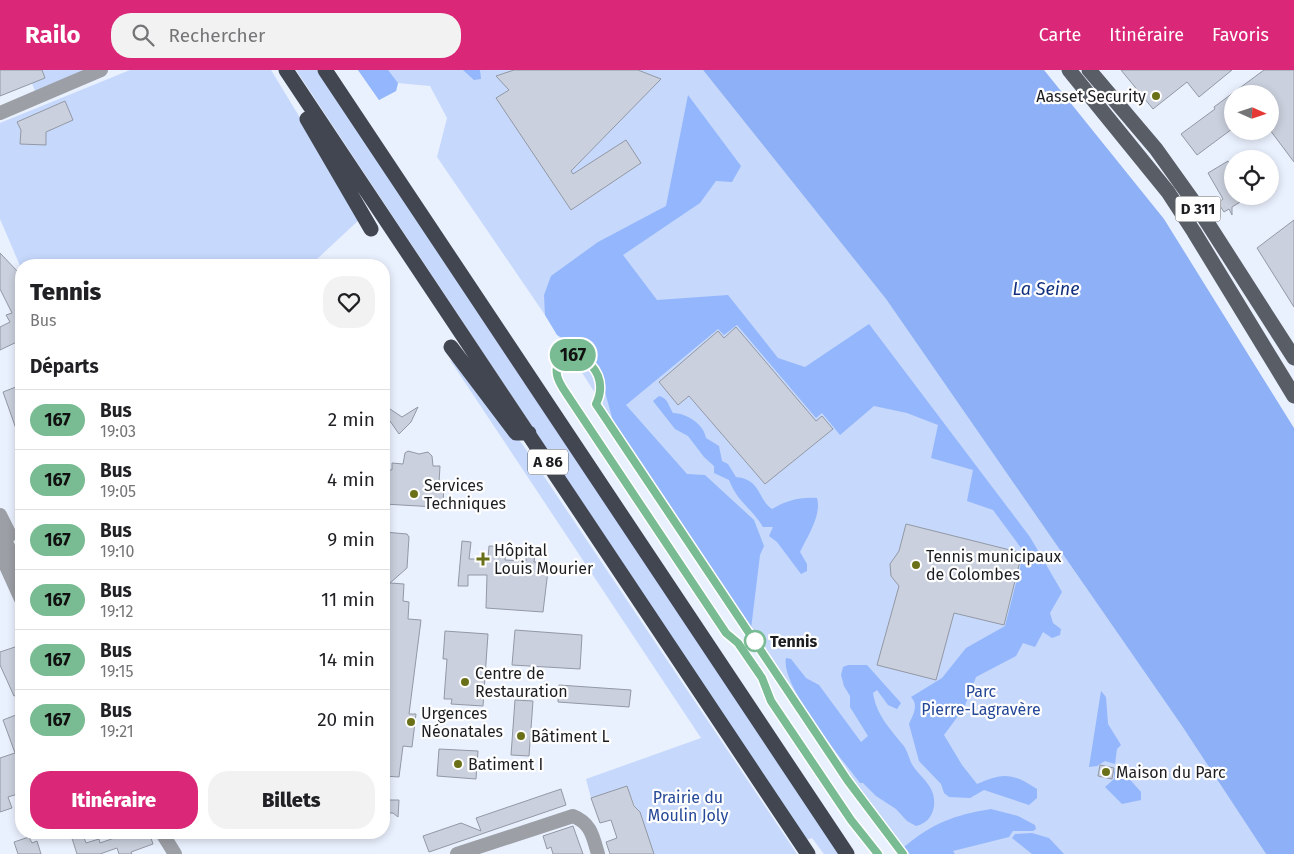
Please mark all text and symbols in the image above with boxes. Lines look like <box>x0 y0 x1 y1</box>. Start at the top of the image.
search box <box>111 13 461 58</box>
text: Railo <box>25 21 81 49</box>
icon: search <box>129 21 157 49</box>
text: Rechercher <box>169 24 265 47</box>
text: Carte <box>1039 24 1081 46</box>
text: Itinéraire <box>1109 24 1184 46</box>
text: Favoris <box>1212 24 1269 46</box>
north arrow <box>1224 85 1279 140</box>
map controls <box>1224 85 1279 205</box>
place label: Aasset Security <box>1036 87 1146 106</box>
marker: Aasset Security <box>1150 90 1162 102</box>
button: locate <box>1224 150 1279 205</box>
road number: D 311 <box>1176 196 1220 222</box>
button: heart <box>323 276 375 328</box>
text: Tennis <box>30 278 101 306</box>
water label: La Seine <box>1012 278 1080 300</box>
text: Bus <box>30 311 57 330</box>
line badge: 167 <box>544 339 602 371</box>
text: 167 <box>560 344 586 366</box>
text: Départs <box>30 355 99 378</box>
text: Bus <box>100 399 132 422</box>
text: 2 min <box>328 408 375 431</box>
text: 167 <box>44 409 71 431</box>
text: 19:03 <box>100 422 136 441</box>
road number: A 86 <box>528 450 568 474</box>
text: Bus <box>100 459 132 482</box>
text: 4 min <box>327 468 375 491</box>
text: 167 <box>44 469 71 491</box>
place label: Services Techniques <box>424 476 506 513</box>
text: 19:05 <box>100 482 136 501</box>
marker: Services Techniques <box>408 488 420 500</box>
text: Bus <box>100 519 132 542</box>
text: 9 min <box>327 528 375 551</box>
text: 167 <box>44 529 71 551</box>
place label: Hôpital Louis Mourier <box>494 541 594 578</box>
text: 19:10 <box>100 542 134 561</box>
place label: Tennis municipaux de Colombes <box>926 547 1062 584</box>
marker: Hôpital Louis Mourier <box>476 552 490 566</box>
marker: Tennis municipaux de Colombes <box>910 559 922 571</box>
text: Bus <box>100 579 132 602</box>
text: 11 min <box>321 588 375 611</box>
text: 167 <box>44 589 71 611</box>
text: 19:12 <box>100 602 133 621</box>
marker: Tennis <box>744 630 766 652</box>
place label: Tennis <box>770 632 818 651</box>
text: Bus <box>100 639 132 662</box>
text: 14 min <box>319 648 375 671</box>
text: 167 <box>44 649 71 671</box>
text: 19:15 <box>100 662 133 681</box>
place label: Centre de Restauration <box>475 664 568 701</box>
marker: Centre de Restauration <box>459 676 471 688</box>
park label: Parc Pierre-Lagravère <box>921 682 1041 719</box>
text: Bus <box>100 699 132 722</box>
place label: Urgences Néonatales <box>421 704 503 741</box>
text: 20 min <box>317 708 375 731</box>
text: 167 <box>44 709 71 731</box>
marker: Urgences Néonatales <box>405 716 417 728</box>
text: 19:21 <box>100 722 134 741</box>
place label: Bâtiment L <box>531 727 610 746</box>
marker: Bâtiment L <box>515 730 527 742</box>
place label: Batiment I <box>468 755 543 774</box>
marker: Batiment I <box>452 758 464 770</box>
place label: Maison du Parc <box>1116 763 1226 782</box>
marker: Maison du Parc <box>1100 766 1112 778</box>
button: Itinéraire <box>30 771 198 829</box>
button: Billets <box>208 771 375 829</box>
park label: Prairie du Moulin Joly <box>648 788 728 825</box>

